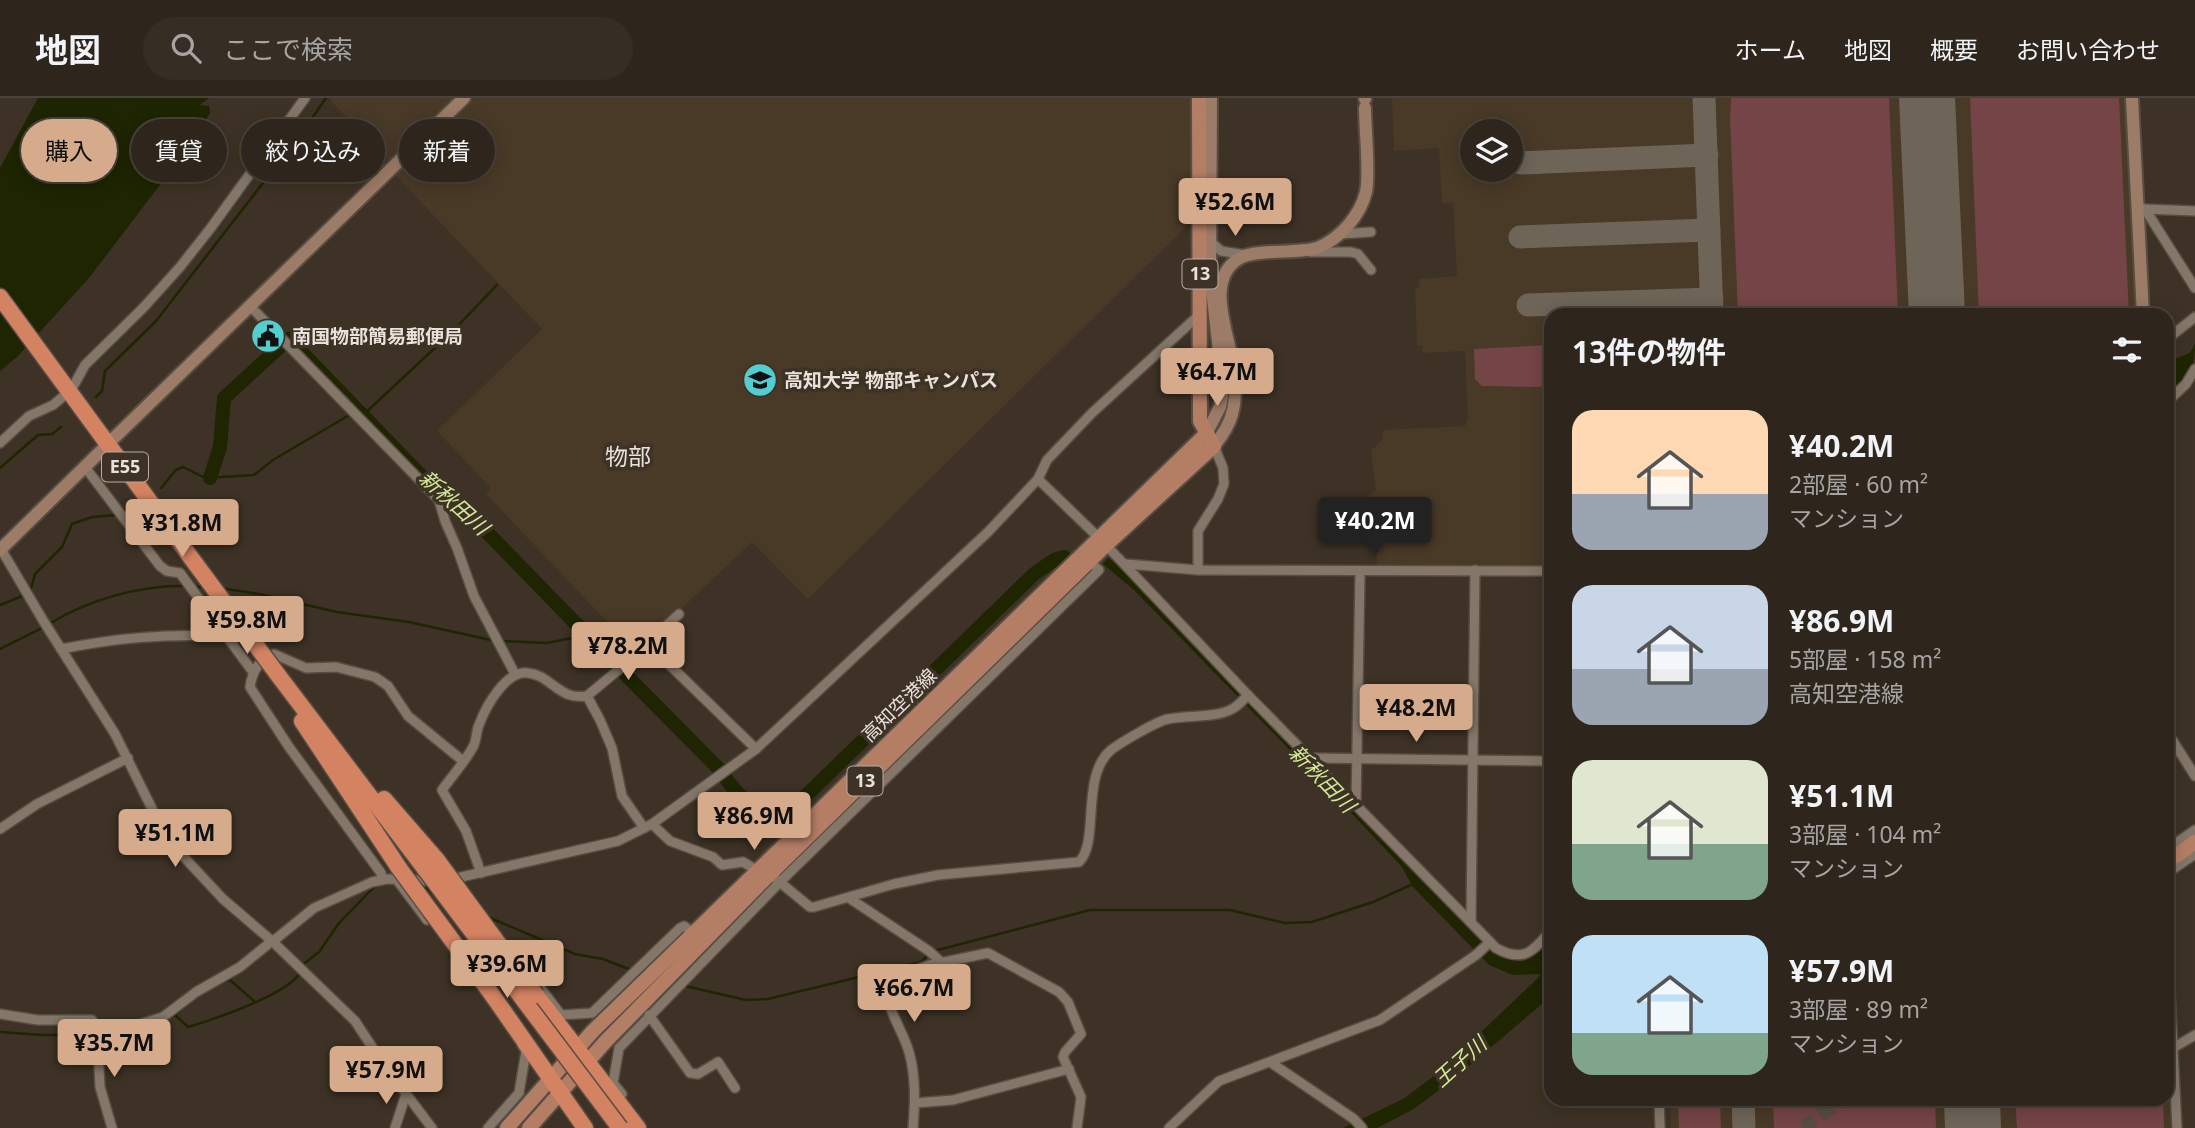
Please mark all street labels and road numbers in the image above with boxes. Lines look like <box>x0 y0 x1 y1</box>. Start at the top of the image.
road number: 13 <box>1182 260 1218 288</box>
road number: E55 <box>102 452 148 482</box>
street label: 高知空港線 <box>856 663 942 747</box>
road number: 13 <box>848 766 882 796</box>

